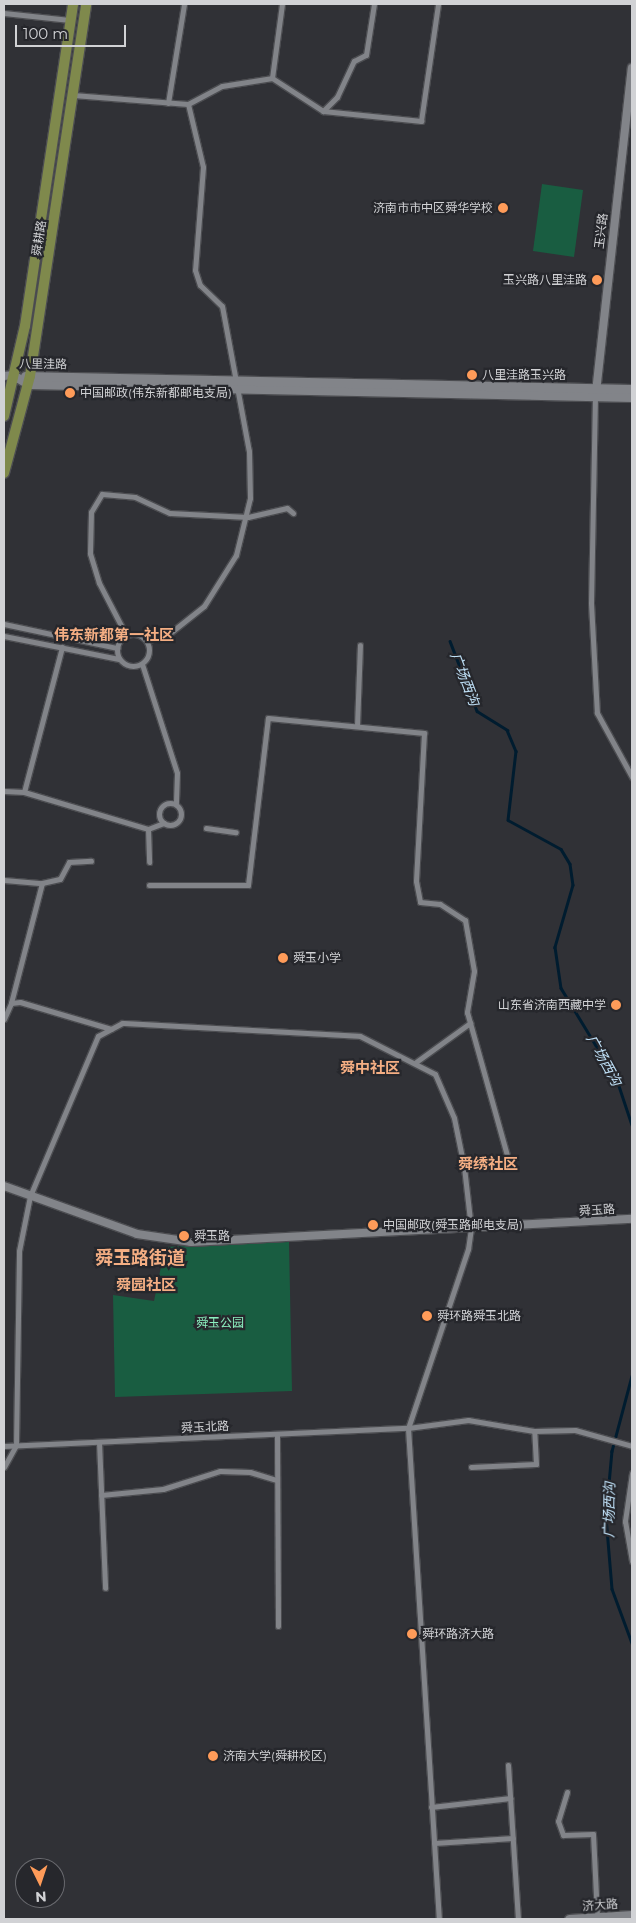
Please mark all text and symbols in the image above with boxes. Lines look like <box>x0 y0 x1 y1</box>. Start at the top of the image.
scale bar <box>18 15 129 47</box>
text: 100 m <box>23 24 68 43</box>
place label: 济南市市中区舜华学校 <box>373 201 493 215</box>
marker: 济南市市中区舜华学校 <box>497 202 509 214</box>
street label: 玉兴路 <box>592 212 610 250</box>
street label: 舜耕路 <box>29 219 49 257</box>
place label: 玉兴路八里洼路 <box>503 273 587 287</box>
marker: 玉兴路八里洼路 <box>591 274 603 286</box>
street label: 八里洼路 <box>19 356 67 372</box>
place label: 八里洼路玉兴路 <box>482 368 566 382</box>
marker: 八里洼路玉兴路 <box>466 369 478 381</box>
place label: 中国邮政(伟东新都邮电支局) <box>80 386 232 400</box>
marker: 中国邮政(伟东新都邮电支局) <box>64 387 76 399</box>
district label: 伟东新都第一社区 <box>54 626 174 644</box>
water label: 广场西沟 <box>447 650 483 708</box>
place label: 舜玉小学 <box>293 951 341 965</box>
marker: 舜玉小学 <box>277 952 289 964</box>
place label: 山东省济南西藏中学 <box>498 998 606 1012</box>
marker: 山东省济南西藏中学 <box>610 999 622 1011</box>
water label: 广场西沟 <box>583 1031 625 1089</box>
district label: 舜中社区 <box>340 1059 400 1077</box>
district label: 舜绣社区 <box>458 1155 518 1173</box>
street label: 舜玉路 <box>579 1202 615 1218</box>
place label: 中国邮政(舜玉路邮电支局) <box>383 1218 523 1232</box>
marker: 中国邮政(舜玉路邮电支局) <box>367 1219 379 1231</box>
place label: 舜玉路 <box>194 1229 230 1243</box>
marker: 舜玉路 <box>178 1230 190 1242</box>
district label: 舜玉路街道 <box>95 1247 185 1269</box>
district label: 舜园社区 <box>116 1276 176 1294</box>
place label: 舜环路舜玉北路 <box>437 1309 521 1323</box>
marker: 舜环路舜玉北路 <box>421 1310 433 1322</box>
park label: 舜玉公园 <box>196 1316 244 1330</box>
street label: 舜玉北路 <box>181 1419 229 1435</box>
water label: 广场西沟 <box>600 1482 618 1538</box>
place label: 舜环路济大路 <box>422 1627 494 1641</box>
marker: 舜环路济大路 <box>406 1628 418 1640</box>
place label: 济南大学(舜耕校区) <box>223 1749 327 1763</box>
marker: 济南大学(舜耕校区) <box>207 1750 219 1762</box>
north arrow <box>15 1858 65 1908</box>
text: N <box>35 1888 47 1906</box>
street label: 济大路 <box>582 1897 618 1913</box>

